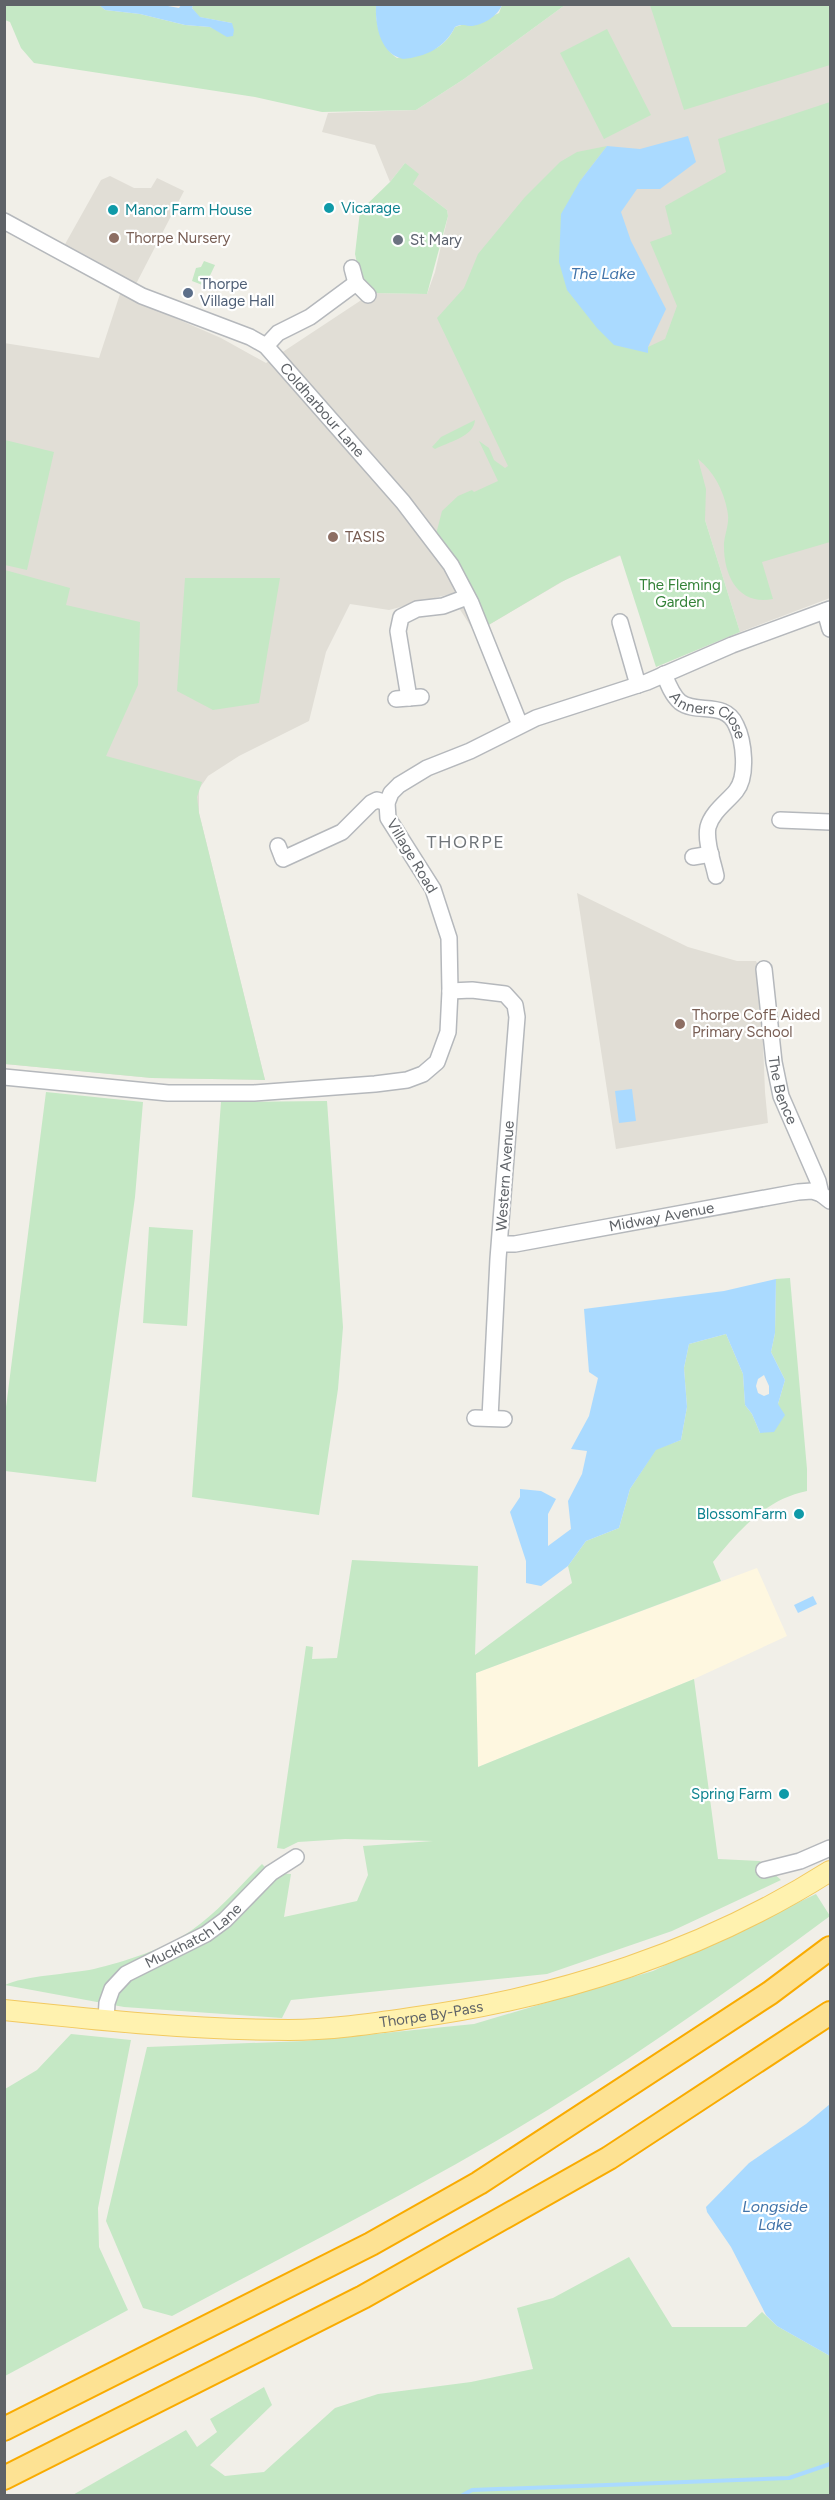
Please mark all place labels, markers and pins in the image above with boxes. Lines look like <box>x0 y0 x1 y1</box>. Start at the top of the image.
place label: Vicarage <box>341 199 400 217</box>
place label: Manor Farm House <box>125 201 252 219</box>
marker: Vicarage <box>322 201 336 215</box>
marker: Manor Farm House <box>106 203 120 217</box>
place label: Thorpe Nursery <box>126 229 230 247</box>
marker: Thorpe Nursery <box>107 231 121 245</box>
place label: St Mary <box>410 231 462 249</box>
marker: St Mary <box>391 233 405 247</box>
place label: Thorpe Village Hall <box>200 275 274 310</box>
marker: Thorpe Village Hall <box>181 286 195 300</box>
place label: TASIS <box>345 528 385 546</box>
marker: TASIS <box>326 530 340 544</box>
place label: Thorpe CofE Aided Primary School <box>692 1006 820 1041</box>
marker: Thorpe CofE Aided Primary School <box>673 1017 687 1031</box>
place label: BlossomFarm <box>697 1505 787 1523</box>
marker: BlossomFarm <box>792 1507 806 1521</box>
place label: Spring Farm <box>691 1785 772 1803</box>
marker: Spring Farm <box>777 1787 791 1801</box>

